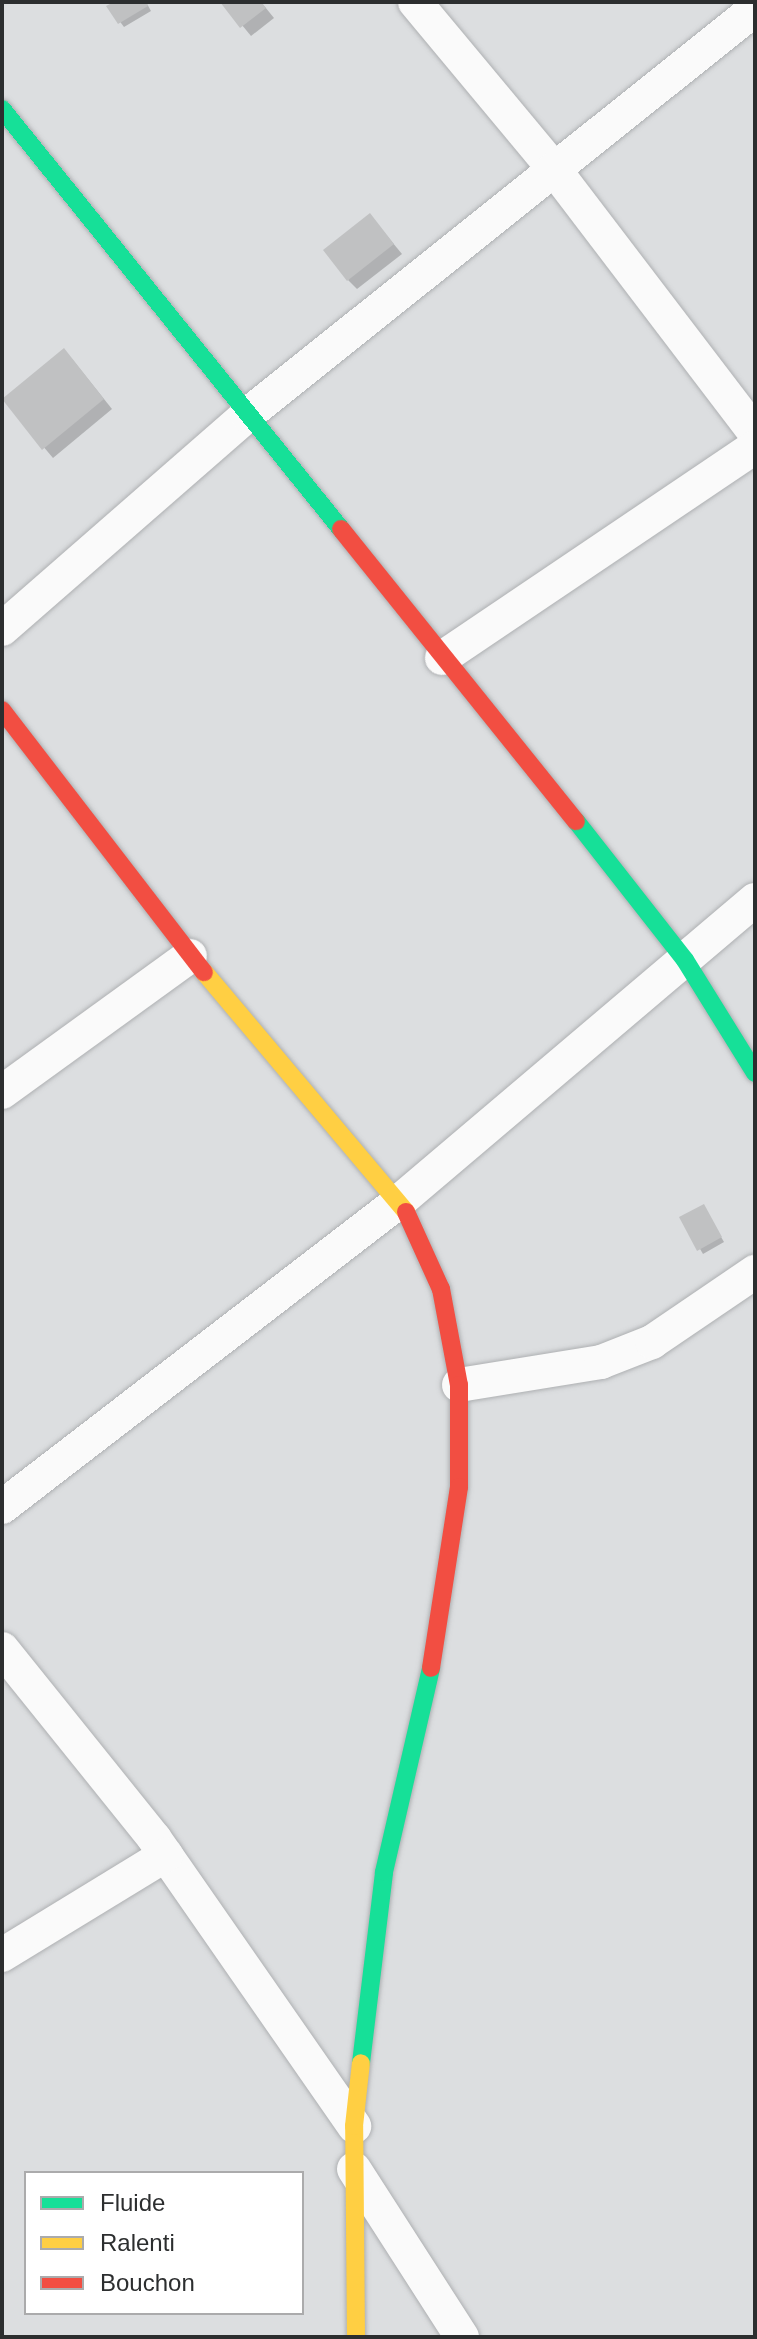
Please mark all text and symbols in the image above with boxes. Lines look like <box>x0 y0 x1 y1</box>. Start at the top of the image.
legend <box>24 2171 304 2315</box>
text: Fluide <box>100 2189 165 2216</box>
text: Ralenti <box>100 2229 175 2256</box>
text: Bouchon <box>100 2269 195 2296</box>

